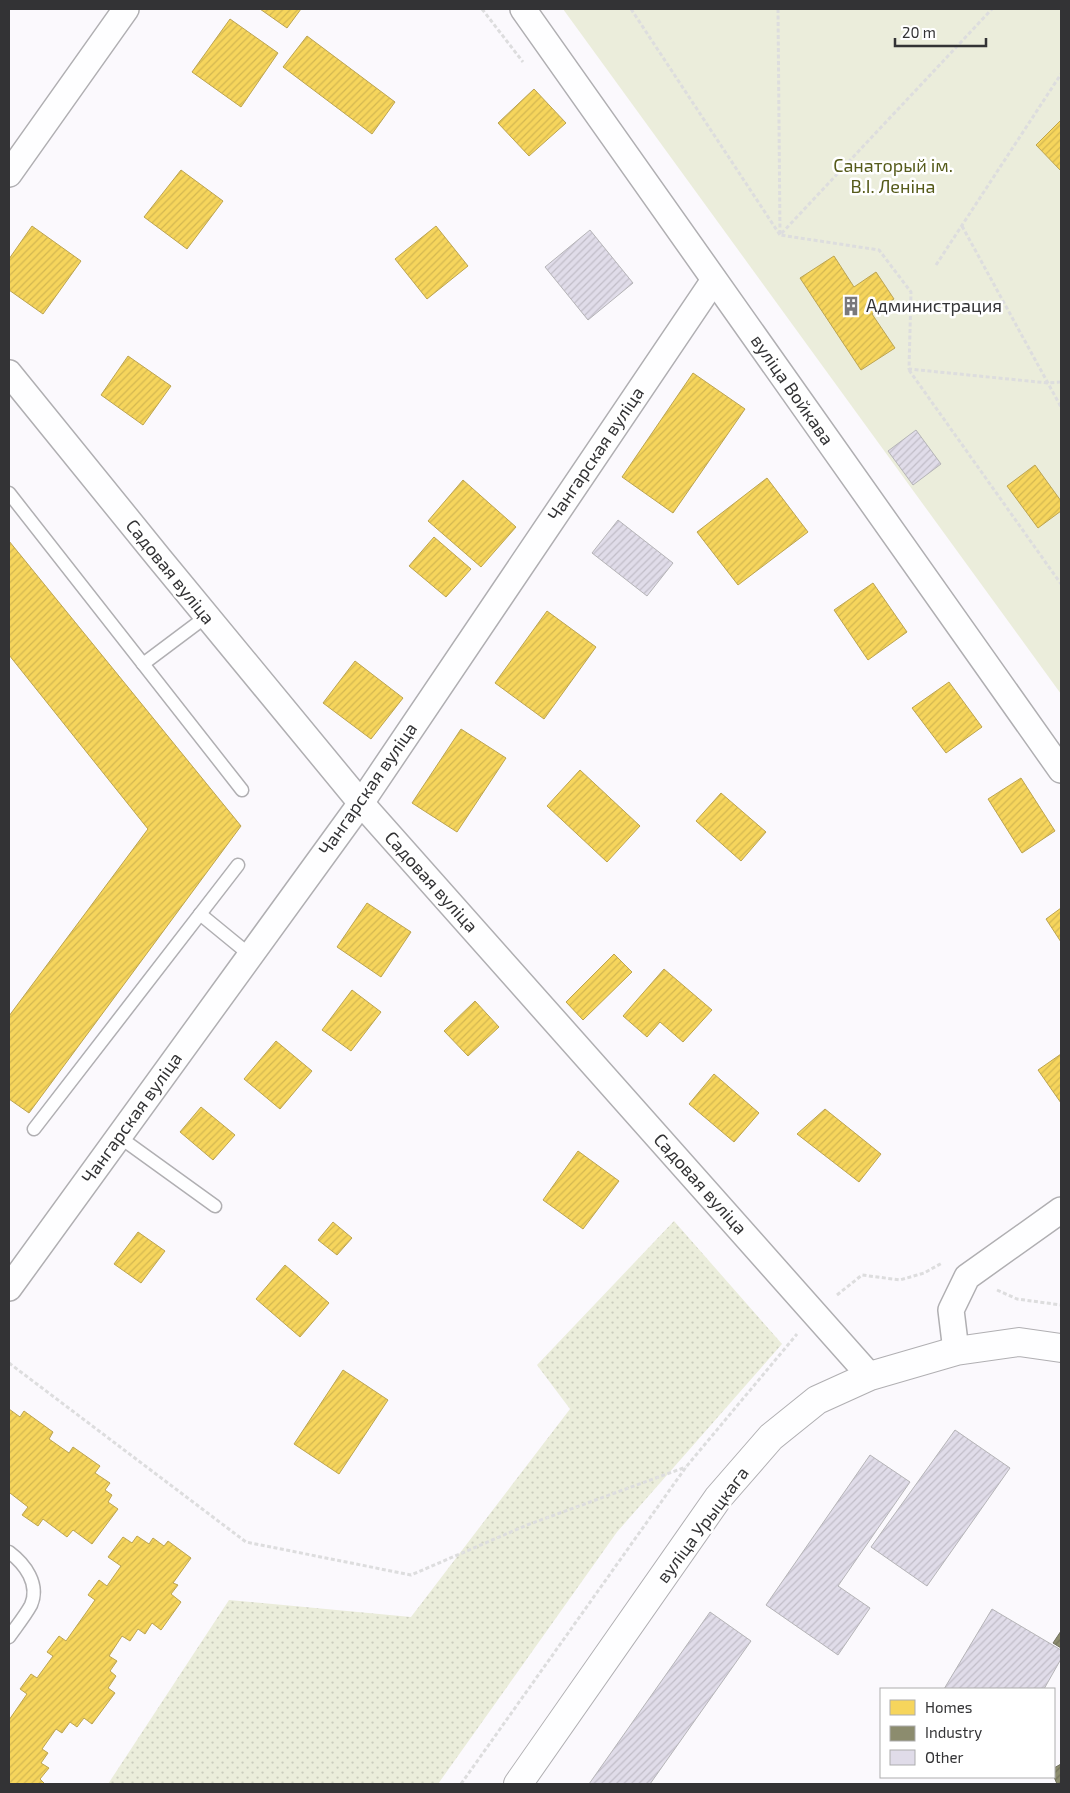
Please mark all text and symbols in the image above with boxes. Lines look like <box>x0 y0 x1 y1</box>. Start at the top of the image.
scale bar <box>895 15 986 47</box>
text: 20 m <box>902 23 936 41</box>
park label: Санаторый ім. В.І. Леніна <box>833 154 953 197</box>
place label: Администрация <box>866 294 1002 316</box>
building icon: Администрация <box>840 295 862 317</box>
street label: вуліца Войкава <box>747 330 839 449</box>
street label: Чангарская вуліца <box>542 382 648 525</box>
street label: Садовая вуліца <box>122 514 220 628</box>
street label: Чангарская вуліца <box>313 718 421 859</box>
street label: Садовая вуліца <box>380 826 483 937</box>
street label: Чангарская вуліца <box>76 1048 186 1187</box>
street label: Садовая вуліца <box>649 1128 752 1239</box>
street label: вуліца Урыцкага <box>651 1462 753 1587</box>
legend <box>880 1688 1055 1778</box>
text: Homes <box>925 1698 972 1716</box>
text: Industry <box>925 1723 982 1741</box>
text: Other <box>925 1748 964 1766</box>

